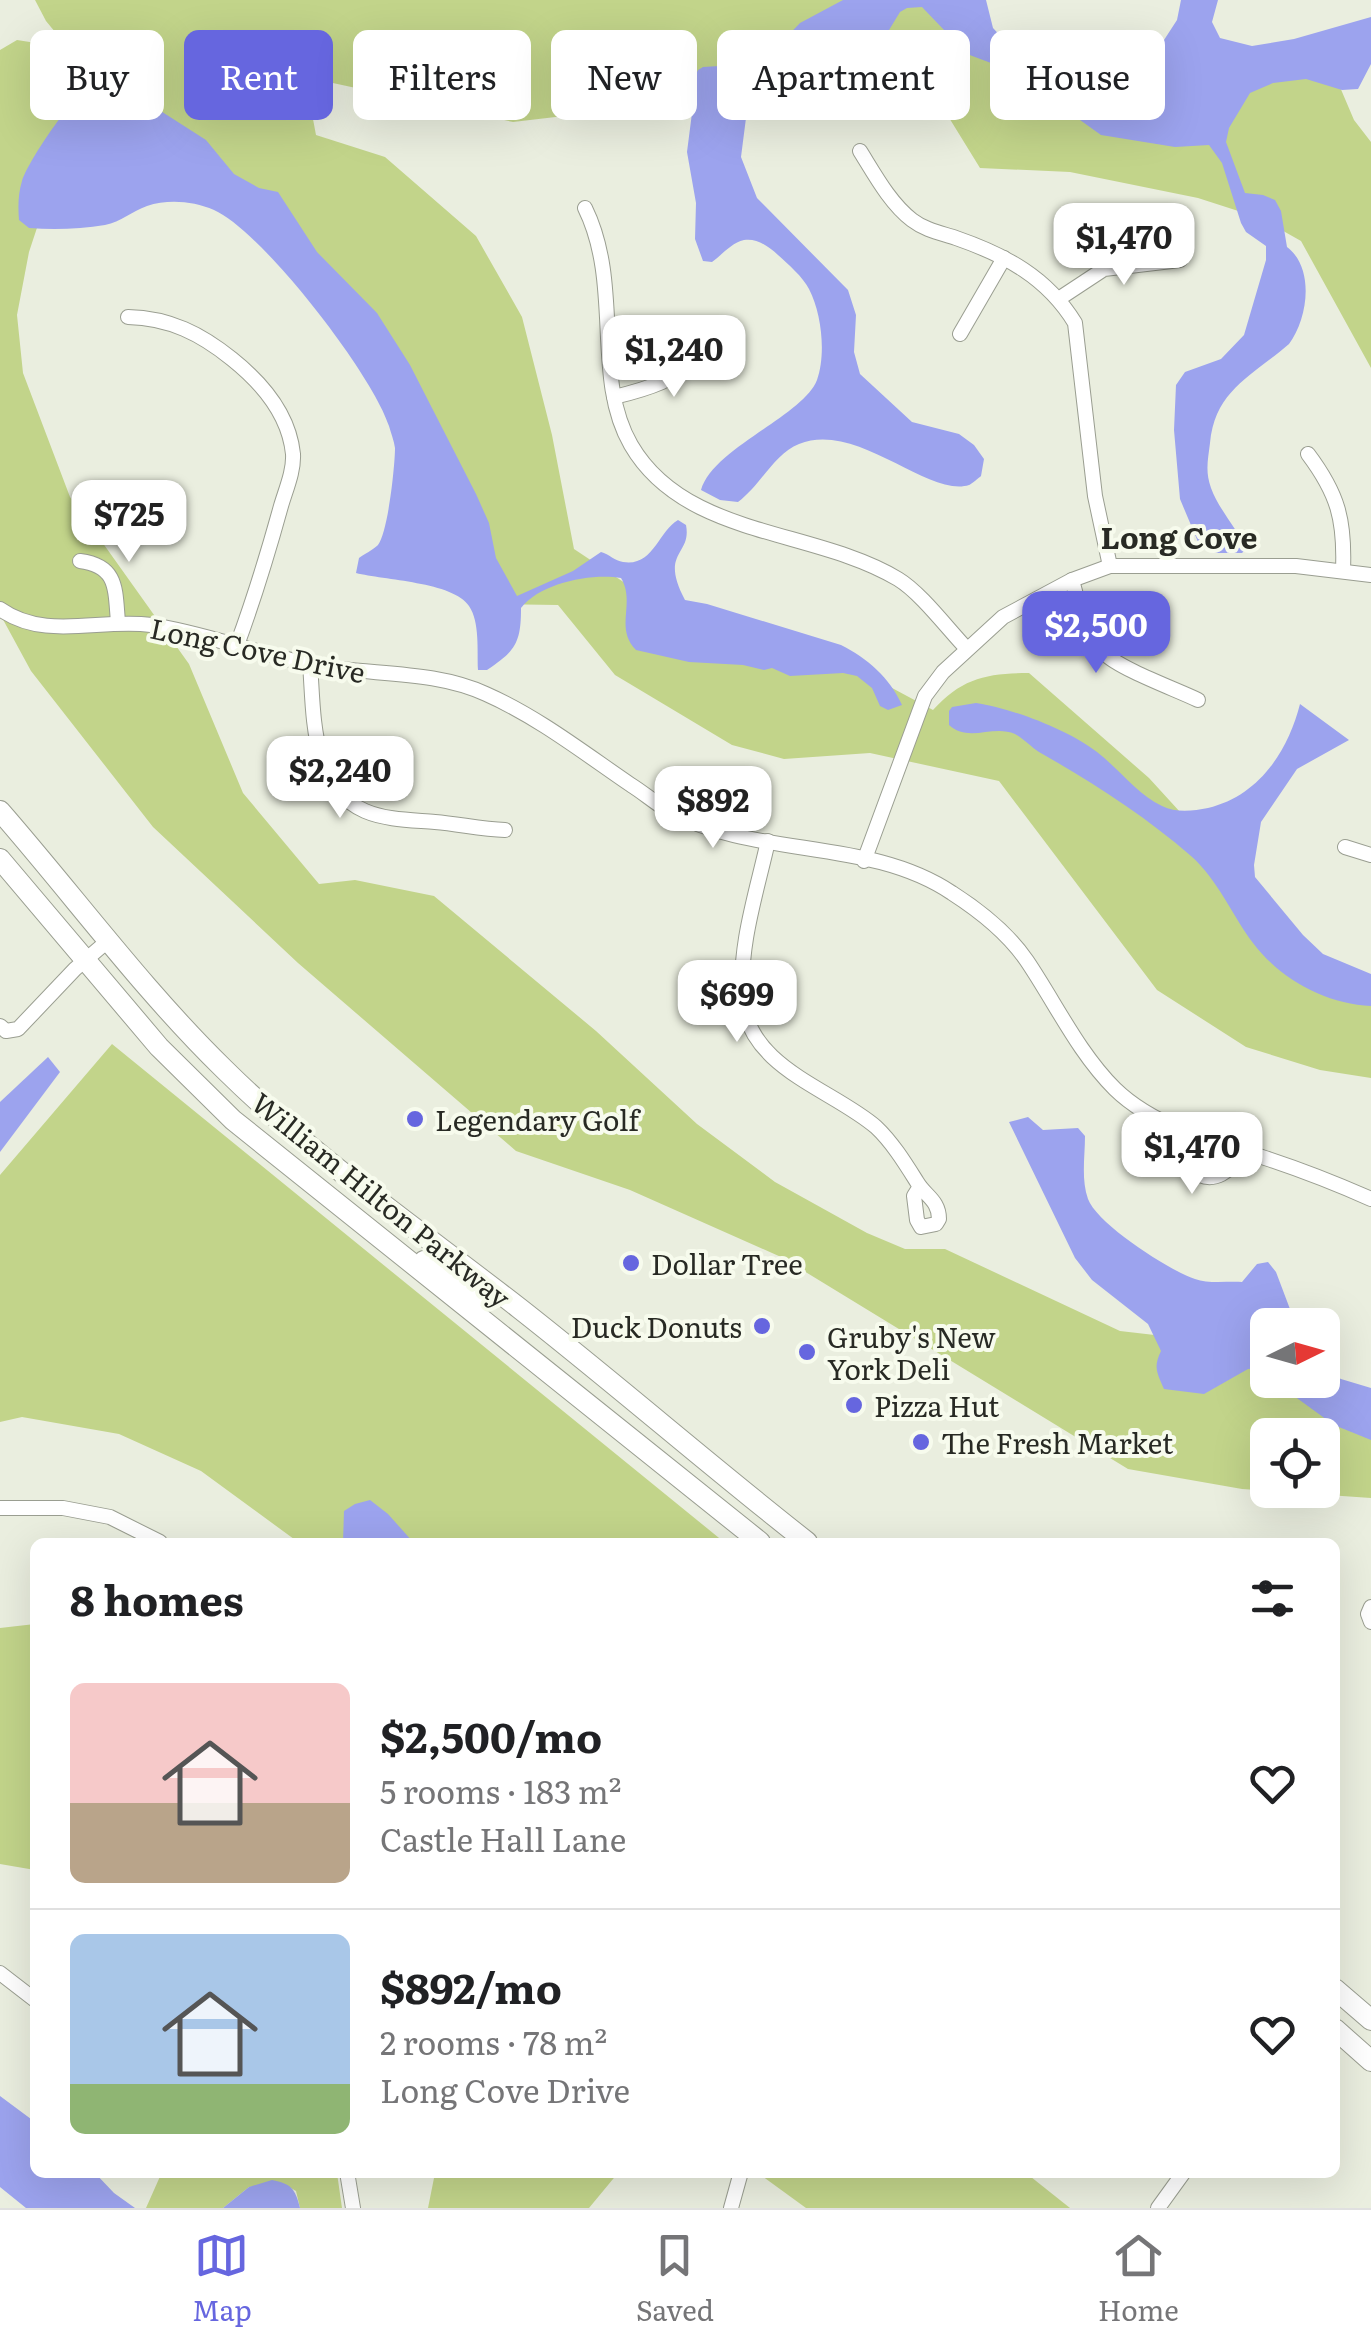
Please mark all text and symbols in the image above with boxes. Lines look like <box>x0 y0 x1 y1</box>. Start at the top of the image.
chip: Buy <box>30 30 164 120</box>
chip: Rent <box>184 30 333 120</box>
chip: Filters <box>353 30 531 120</box>
chip: New <box>551 30 697 120</box>
chip: Apartment <box>717 30 970 120</box>
chip: House <box>990 30 1165 120</box>
pin: $1,470 <box>1043 203 1205 288</box>
text: $1,470 <box>1076 211 1172 259</box>
pin: $1,240 <box>593 315 755 400</box>
text: $1,240 <box>625 323 723 371</box>
pin: $725 <box>70 480 188 565</box>
text: $725 <box>93 488 165 536</box>
district label: Long Cove <box>1100 514 1258 558</box>
pin: $2,500 <box>1015 591 1177 676</box>
text: $2,500 <box>1044 599 1148 647</box>
street label: Long Cove Drive <box>147 606 369 692</box>
pin: $2,240 <box>259 736 421 821</box>
text: $2,240 <box>289 744 391 792</box>
pin: $892 <box>654 766 772 851</box>
text: $892 <box>677 774 749 822</box>
pin: $699 <box>678 960 796 1045</box>
text: $699 <box>700 968 774 1016</box>
street label: William Hilton Parkway <box>243 1081 521 1317</box>
place label: Legendary Golf <box>435 1098 641 1140</box>
marker: Legendary Golf <box>404 1108 426 1130</box>
pin: $1,470 <box>1111 1112 1273 1197</box>
text: $1,470 <box>1144 1120 1240 1168</box>
place label: Dollar Tree <box>651 1242 803 1284</box>
marker: Dollar Tree <box>620 1252 642 1274</box>
place label: Duck Donuts <box>571 1305 742 1347</box>
north arrow <box>1250 1308 1340 1398</box>
map controls <box>1250 1308 1340 1508</box>
marker: Duck Donuts <box>751 1315 773 1337</box>
place label: Gruby's New York Deli <box>827 1315 995 1389</box>
marker: Gruby's New York Deli <box>796 1341 818 1363</box>
place label: Pizza Hut <box>874 1384 1000 1426</box>
marker: Pizza Hut <box>843 1394 865 1416</box>
button: locate <box>1250 1418 1340 1508</box>
place label: The Fresh Market <box>941 1421 1174 1463</box>
marker: The Fresh Market <box>910 1431 932 1453</box>
text: 8 homes <box>70 1567 244 1629</box>
icon: filters <box>1245 1571 1300 1626</box>
text: $2,500/mo <box>380 1704 602 1766</box>
icon: home <box>150 1723 270 1843</box>
icon: heart <box>1245 1756 1300 1811</box>
text: 5 rooms · 183 m² <box>380 1766 621 1814</box>
text: Castle Hall Lane <box>380 1814 626 1862</box>
text: $892/mo <box>380 1955 562 2017</box>
icon: home <box>150 1974 270 2094</box>
icon: heart <box>1245 2007 1300 2062</box>
text: 2 rooms · 78 m² <box>380 2017 607 2065</box>
text: Long Cove Drive <box>380 2065 630 2113</box>
tab: Map <box>192 2228 252 2330</box>
tab: Saved <box>636 2228 714 2330</box>
tab: Home <box>1098 2228 1179 2330</box>

